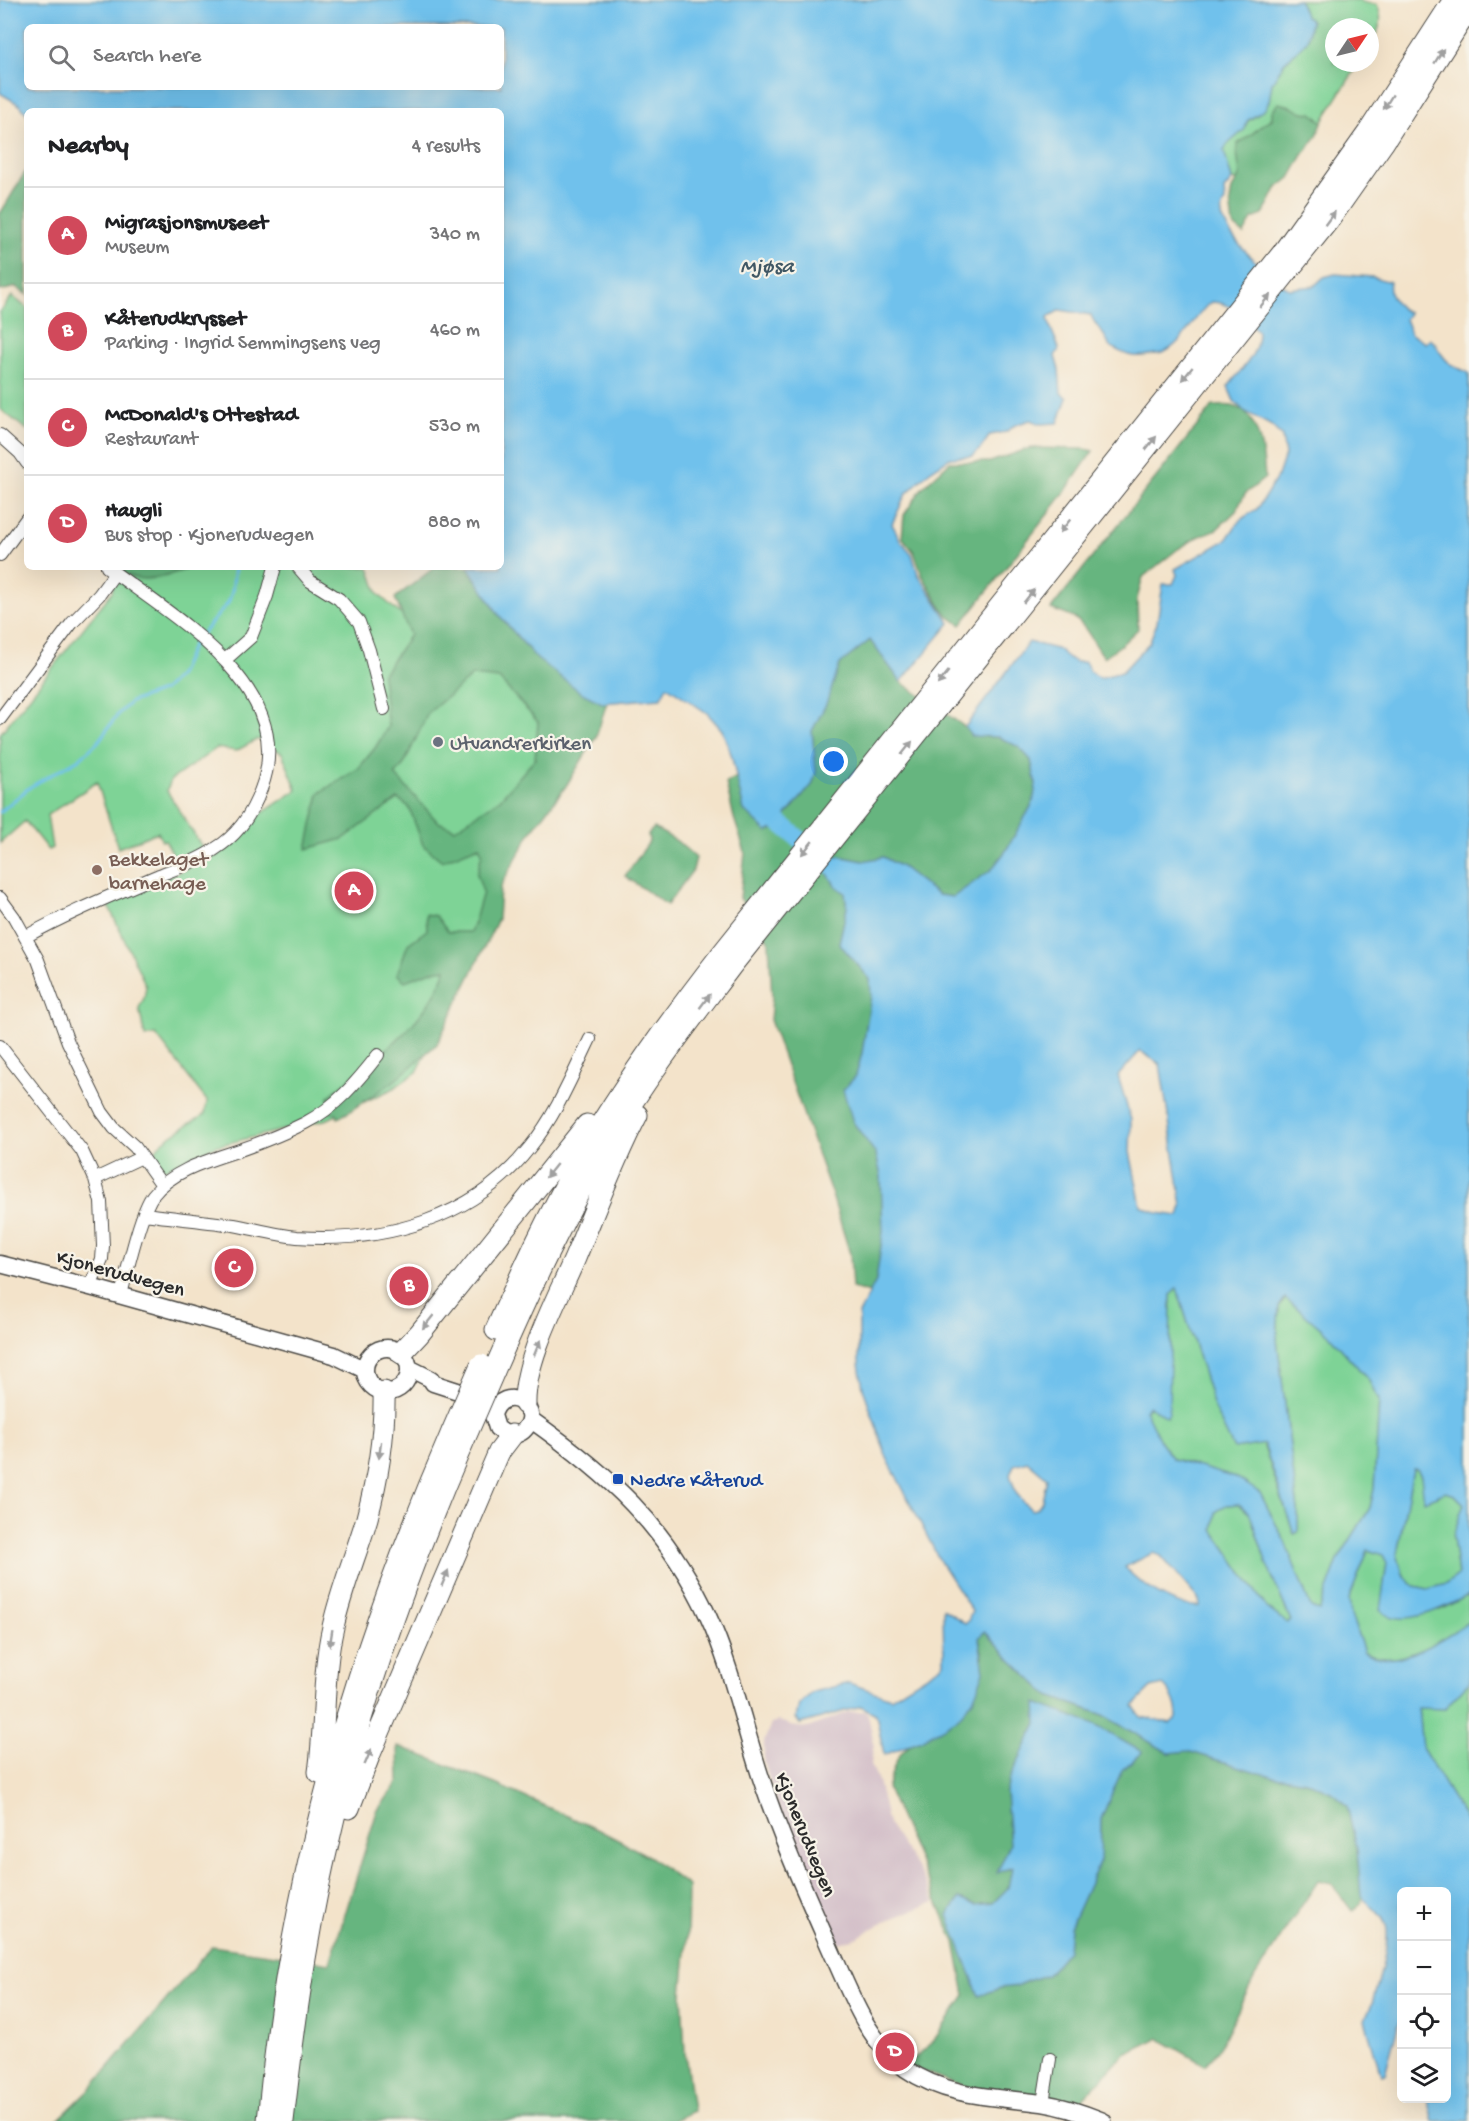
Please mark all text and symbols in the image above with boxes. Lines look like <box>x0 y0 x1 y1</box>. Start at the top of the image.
north arrow <box>1325 18 1379 72</box>
search box <box>24 24 504 90</box>
icon: search <box>45 41 78 74</box>
text: Search here <box>93 44 201 70</box>
one-way arrow <box>1433 48 1444 64</box>
one-way arrow <box>1382 94 1393 110</box>
text: Nearby <box>48 132 129 163</box>
text: 4 results <box>412 136 480 159</box>
one-way arrow <box>1324 210 1336 225</box>
text: Migrasjonsmuseet <box>105 211 268 237</box>
text: A <box>62 224 73 247</box>
text: 340 m <box>430 224 480 247</box>
text: Museum <box>105 237 170 260</box>
water label: Mjøsa <box>740 255 795 281</box>
one-way arrow <box>1258 294 1271 309</box>
text: Kåterudkrysset <box>105 307 246 333</box>
text: B <box>62 320 73 343</box>
text: 460 m <box>430 320 480 343</box>
text: Parking · Ingrid Semmingsens veg <box>105 333 381 356</box>
one-way arrow <box>1180 366 1193 382</box>
text: McDonald's Ottestad <box>105 403 298 429</box>
text: C <box>62 416 73 439</box>
text: 530 m <box>429 416 480 439</box>
text: Restaurant <box>105 429 198 452</box>
one-way arrow <box>1144 436 1157 451</box>
text: Haugli <box>105 499 162 525</box>
text: D <box>61 512 74 535</box>
text: 880 m <box>428 512 480 535</box>
one-way arrow <box>1058 518 1071 534</box>
text: Bus stop · Kjonerudvegen <box>105 525 314 548</box>
one-way arrow <box>1023 588 1035 603</box>
one-way arrow <box>936 670 949 686</box>
place label: Utvandrerkirken <box>450 733 591 758</box>
marker: Utvandrerkirken <box>431 735 445 749</box>
one-way arrow <box>901 740 914 756</box>
your location <box>819 747 848 776</box>
one-way arrow <box>800 840 813 856</box>
place label: Bekkelaget barnehage <box>108 849 210 898</box>
marker: Bekkelaget barnehage <box>90 863 104 877</box>
pin: A <box>334 868 374 914</box>
one-way arrow <box>698 993 710 1008</box>
one-way arrow <box>546 1163 558 1178</box>
street label: Kjonerudvegen <box>53 1246 187 1305</box>
pin: C <box>214 1246 254 1290</box>
pin: B <box>390 1264 428 1308</box>
one-way arrow <box>422 1314 435 1330</box>
one-way arrow <box>532 1338 542 1356</box>
one-way arrow <box>376 1441 385 1460</box>
place label: Nedre Kåterud <box>630 1470 764 1495</box>
marker: Nedre Kåterud <box>611 1472 625 1486</box>
one-way arrow <box>441 1569 451 1587</box>
one-way arrow <box>326 1629 335 1648</box>
one-way arrow <box>364 1748 373 1766</box>
street label: Kjonerudvegen <box>767 1769 840 1901</box>
map controls <box>1397 1887 1451 2103</box>
button: + <box>1397 1887 1451 1941</box>
button: − <box>1397 1941 1451 1995</box>
button: locate <box>1397 1995 1451 2049</box>
pin: D <box>876 2030 914 2074</box>
button: layers <box>1397 2049 1451 2103</box>

